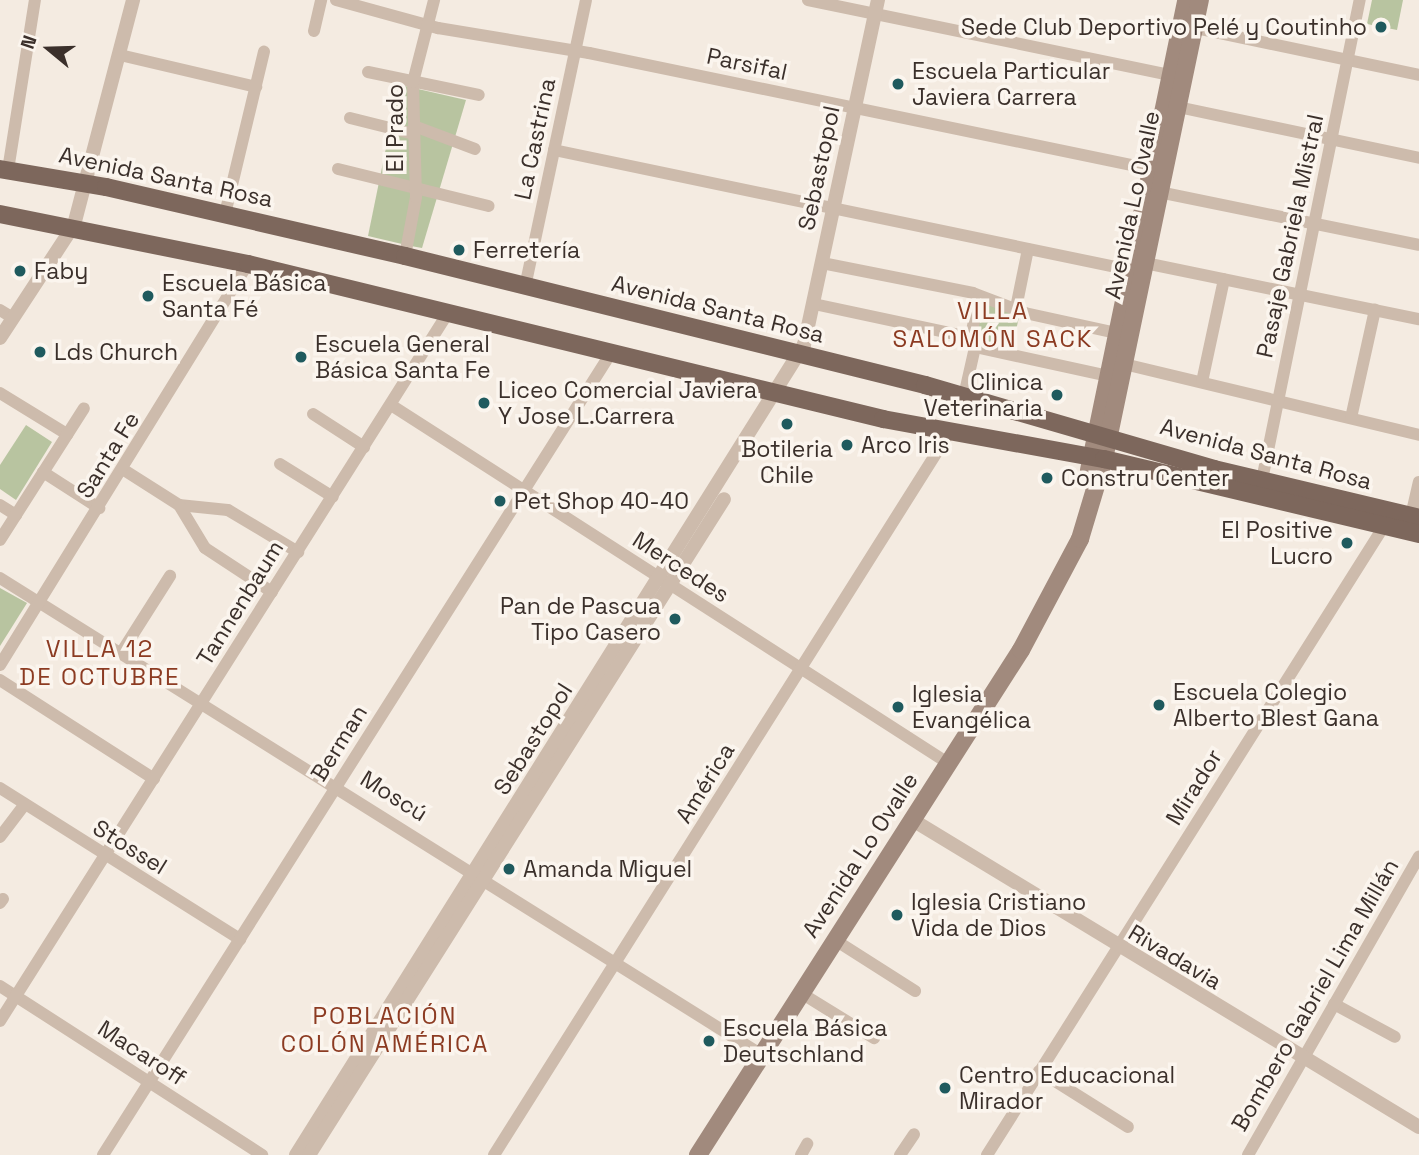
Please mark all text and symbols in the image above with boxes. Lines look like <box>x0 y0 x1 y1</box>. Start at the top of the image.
place label: Sede Club Deportivo Pelé y Coutinho <box>961 13 1367 41</box>
north arrow <box>14 14 84 84</box>
marker: Sede Club Deportivo Pelé y Coutinho <box>1373 19 1389 35</box>
text: N <box>15 32 43 52</box>
street label: Parsifal <box>704 42 790 86</box>
place label: Escuela Particular Javiera Carrera <box>912 57 1110 111</box>
street label: La Castrina <box>509 76 561 202</box>
marker: Escuela Particular Javiera Carrera <box>890 76 906 92</box>
street label: El Prado <box>381 84 409 172</box>
street label: Sebastopol <box>792 103 846 233</box>
street label: Avenida Lo Ovalle <box>1099 109 1165 301</box>
street label: Pasaje Gabriela Mistral <box>1251 112 1329 360</box>
street label: Avenida Santa Rosa <box>56 141 276 213</box>
place label: Ferretería <box>473 236 580 264</box>
marker: Ferretería <box>451 242 467 258</box>
place label: Faby <box>34 257 88 285</box>
marker: Faby <box>12 263 28 279</box>
place label: Escuela Básica Santa Fé <box>162 269 326 323</box>
street label: Avenida Santa Rosa <box>609 269 827 349</box>
marker: Escuela Básica Santa Fé <box>140 288 156 304</box>
district label: VILLA SALOMÓN SACK <box>894 297 1092 353</box>
place label: Escuela General Básica Santa Fe <box>315 330 491 384</box>
place label: Lds Church <box>54 338 178 366</box>
marker: Lds Church <box>32 344 48 360</box>
marker: Escuela General Básica Santa Fe <box>293 349 309 365</box>
place label: Clinica Veterinaria <box>924 368 1043 422</box>
place label: Liceo Comercial Javiera Y Jose L.Carrera <box>498 376 757 430</box>
marker: Clinica Veterinaria <box>1049 387 1065 403</box>
marker: Liceo Comercial Javiera Y Jose L.Carrera <box>476 395 492 411</box>
street label: Santa Fe <box>71 407 145 503</box>
street label: Avenida Santa Rosa <box>1157 412 1375 496</box>
marker: Botileria Chile <box>779 416 795 432</box>
place label: Arco Iris <box>861 431 950 459</box>
place label: Botileria Chile <box>741 435 833 489</box>
marker: Arco Iris <box>839 437 855 453</box>
place label: Constru Center <box>1061 464 1230 492</box>
marker: Constru Center <box>1039 470 1055 486</box>
place label: Pet Shop 40-40 <box>514 487 689 515</box>
marker: Pet Shop 40-40 <box>492 493 508 509</box>
place label: El Positive Lucro <box>1221 516 1333 570</box>
street label: Mercedes <box>627 526 735 608</box>
street label: Tannenbaum <box>191 535 289 671</box>
marker: El Positive Lucro <box>1339 535 1355 551</box>
place label: Pan de Pascua Tipo Casero <box>500 592 661 646</box>
marker: Pan de Pascua Tipo Casero <box>667 611 683 627</box>
district label: VILLA 12 DE OCTUBRE <box>21 635 179 691</box>
street label: Sebastopol <box>488 678 578 800</box>
place label: Escuela Colegio Alberto Blest Gana <box>1173 678 1379 732</box>
place label: Iglesia Evangélica <box>912 680 1031 734</box>
marker: Escuela Colegio Alberto Blest Gana <box>1151 697 1167 713</box>
marker: Iglesia Evangélica <box>890 699 906 715</box>
street label: Berman <box>305 700 373 786</box>
street label: América <box>670 738 740 828</box>
street label: Mirador <box>1160 744 1228 830</box>
street label: Moscú <box>355 765 433 827</box>
street label: Avenida Lo Ovalle <box>796 767 924 943</box>
street label: Stossel <box>88 814 172 880</box>
street label: Bombero Gabriel Lima Millán <box>1226 854 1404 1136</box>
place label: Amanda Miguel <box>523 855 692 883</box>
marker: Amanda Miguel <box>501 861 517 877</box>
place label: Iglesia Cristiano Vida de Dios <box>911 888 1086 942</box>
marker: Iglesia Cristiano Vida de Dios <box>889 907 905 923</box>
street label: Rivadavia <box>1123 918 1227 996</box>
district label: POBLACIÓN COLÓN AMÉRICA <box>282 1002 488 1058</box>
street label: Macaroff <box>93 1014 191 1092</box>
place label: Escuela Básica Deutschland <box>723 1014 887 1068</box>
marker: Escuela Básica Deutschland <box>701 1033 717 1049</box>
place label: Centro Educacional Mirador <box>959 1061 1175 1115</box>
marker: Centro Educacional Mirador <box>937 1080 953 1096</box>

